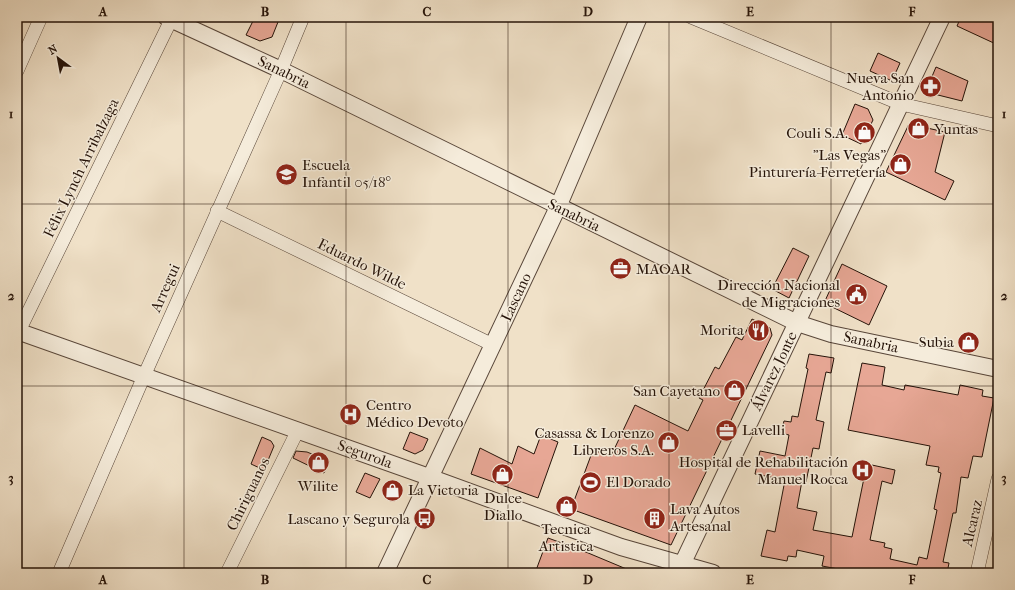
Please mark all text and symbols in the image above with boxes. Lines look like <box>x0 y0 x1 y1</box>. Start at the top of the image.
text: A <box>98 4 108 19</box>
text: B <box>261 4 270 19</box>
text: C <box>423 4 432 19</box>
text: D <box>583 4 593 19</box>
text: E <box>746 4 754 19</box>
text: F <box>908 4 916 19</box>
north arrow <box>38 38 78 78</box>
text: N <box>46 42 60 58</box>
street label: Sanabria <box>255 52 314 93</box>
place label: Nueva San Antonio <box>846 69 914 104</box>
pharmacy icon: Nueva San Antonio <box>917 74 943 100</box>
street label: Félix Lynch Arribalzaga <box>39 94 123 241</box>
text: 1 <box>9 106 14 121</box>
text: 1 <box>1002 106 1007 121</box>
shop icon: Yuntas <box>905 116 931 142</box>
shop icon: Couli S.A. <box>851 120 877 146</box>
place label: Yuntas <box>933 120 979 138</box>
place label: Couli S.A. <box>786 124 848 142</box>
place label: "Las Vegas" Pinturería-Ferretería <box>749 146 887 181</box>
shop icon: "Las Vegas" Pinturería-Ferretería <box>888 151 914 177</box>
place label: Escuela Infantil 05/18° <box>302 156 391 191</box>
school or university icon: Escuela Infantil 05/18° <box>274 161 300 187</box>
street label: Sanabria <box>545 195 604 236</box>
street label: Eduardo Wilde <box>315 235 410 294</box>
office icon: MAOAR <box>608 256 634 282</box>
place label: MAOAR <box>636 260 692 278</box>
street label: Arregui <box>146 261 184 316</box>
street label: Lascano <box>497 270 535 324</box>
place label: Dirección Nacional de Migraciones <box>717 276 840 311</box>
public building icon: Dirección Nacional de Migraciones <box>843 281 869 307</box>
text: 2 <box>8 288 15 303</box>
text: 2 <box>1001 288 1008 303</box>
restaurant icon: Morita <box>746 317 772 343</box>
place label: Morita <box>700 321 745 339</box>
street label: Sanabria <box>842 327 901 357</box>
street label: Álvarez Jonte <box>747 328 801 414</box>
shop icon: Subia <box>956 329 982 355</box>
place label: Subia <box>919 333 955 351</box>
shop icon: San Cayetano <box>722 378 748 404</box>
place label: San Cayetano <box>633 382 720 400</box>
place label: Centro Médico Devoto <box>366 396 464 431</box>
hospital icon: Centro Médico Devoto <box>337 401 363 427</box>
office icon: Lavelli <box>714 417 740 443</box>
place label: Lavelli <box>742 421 786 439</box>
place label: Casassa & Lorenzo Libreros S.A. <box>534 424 654 459</box>
shop icon: Casassa & Lorenzo Libreros S.A. <box>656 429 682 455</box>
street label: Segurola <box>335 436 396 473</box>
shop icon: Wilite <box>305 450 331 476</box>
place label: Hospital de Rehabilitación Manuel Rocca <box>679 453 849 488</box>
street label: Chiriguanos <box>223 454 274 534</box>
hospital icon: Hospital de Rehabilitación Manuel Rocca <box>850 458 876 484</box>
shop icon: Dulce Diallo <box>490 462 516 488</box>
sports icon: El Dorado <box>577 469 603 495</box>
text: 3 <box>8 470 14 486</box>
text: 3 <box>1001 470 1007 486</box>
place label: El Dorado <box>606 473 671 491</box>
place label: Wilite <box>297 477 339 495</box>
shop icon: La Victoria <box>379 477 405 503</box>
place label: La Victoria <box>408 481 480 499</box>
place label: Dulce Diallo <box>484 489 523 524</box>
shop icon: Tecnica Artistica <box>553 493 579 519</box>
street label: Alcaraz <box>958 498 986 549</box>
place label: Lava Autos Artesanal <box>669 500 740 535</box>
building icon: Lava Autos Artesanal <box>641 505 667 531</box>
bus stop icon: Lascano y Segurola <box>412 506 438 532</box>
place label: Lascano y Segurola <box>287 510 411 528</box>
place label: Tecnica Artistica <box>538 520 594 555</box>
text: A <box>98 572 108 587</box>
text: B <box>261 572 270 587</box>
text: C <box>423 572 432 587</box>
text: D <box>583 572 593 587</box>
text: E <box>746 572 754 587</box>
text: F <box>908 572 916 587</box>

